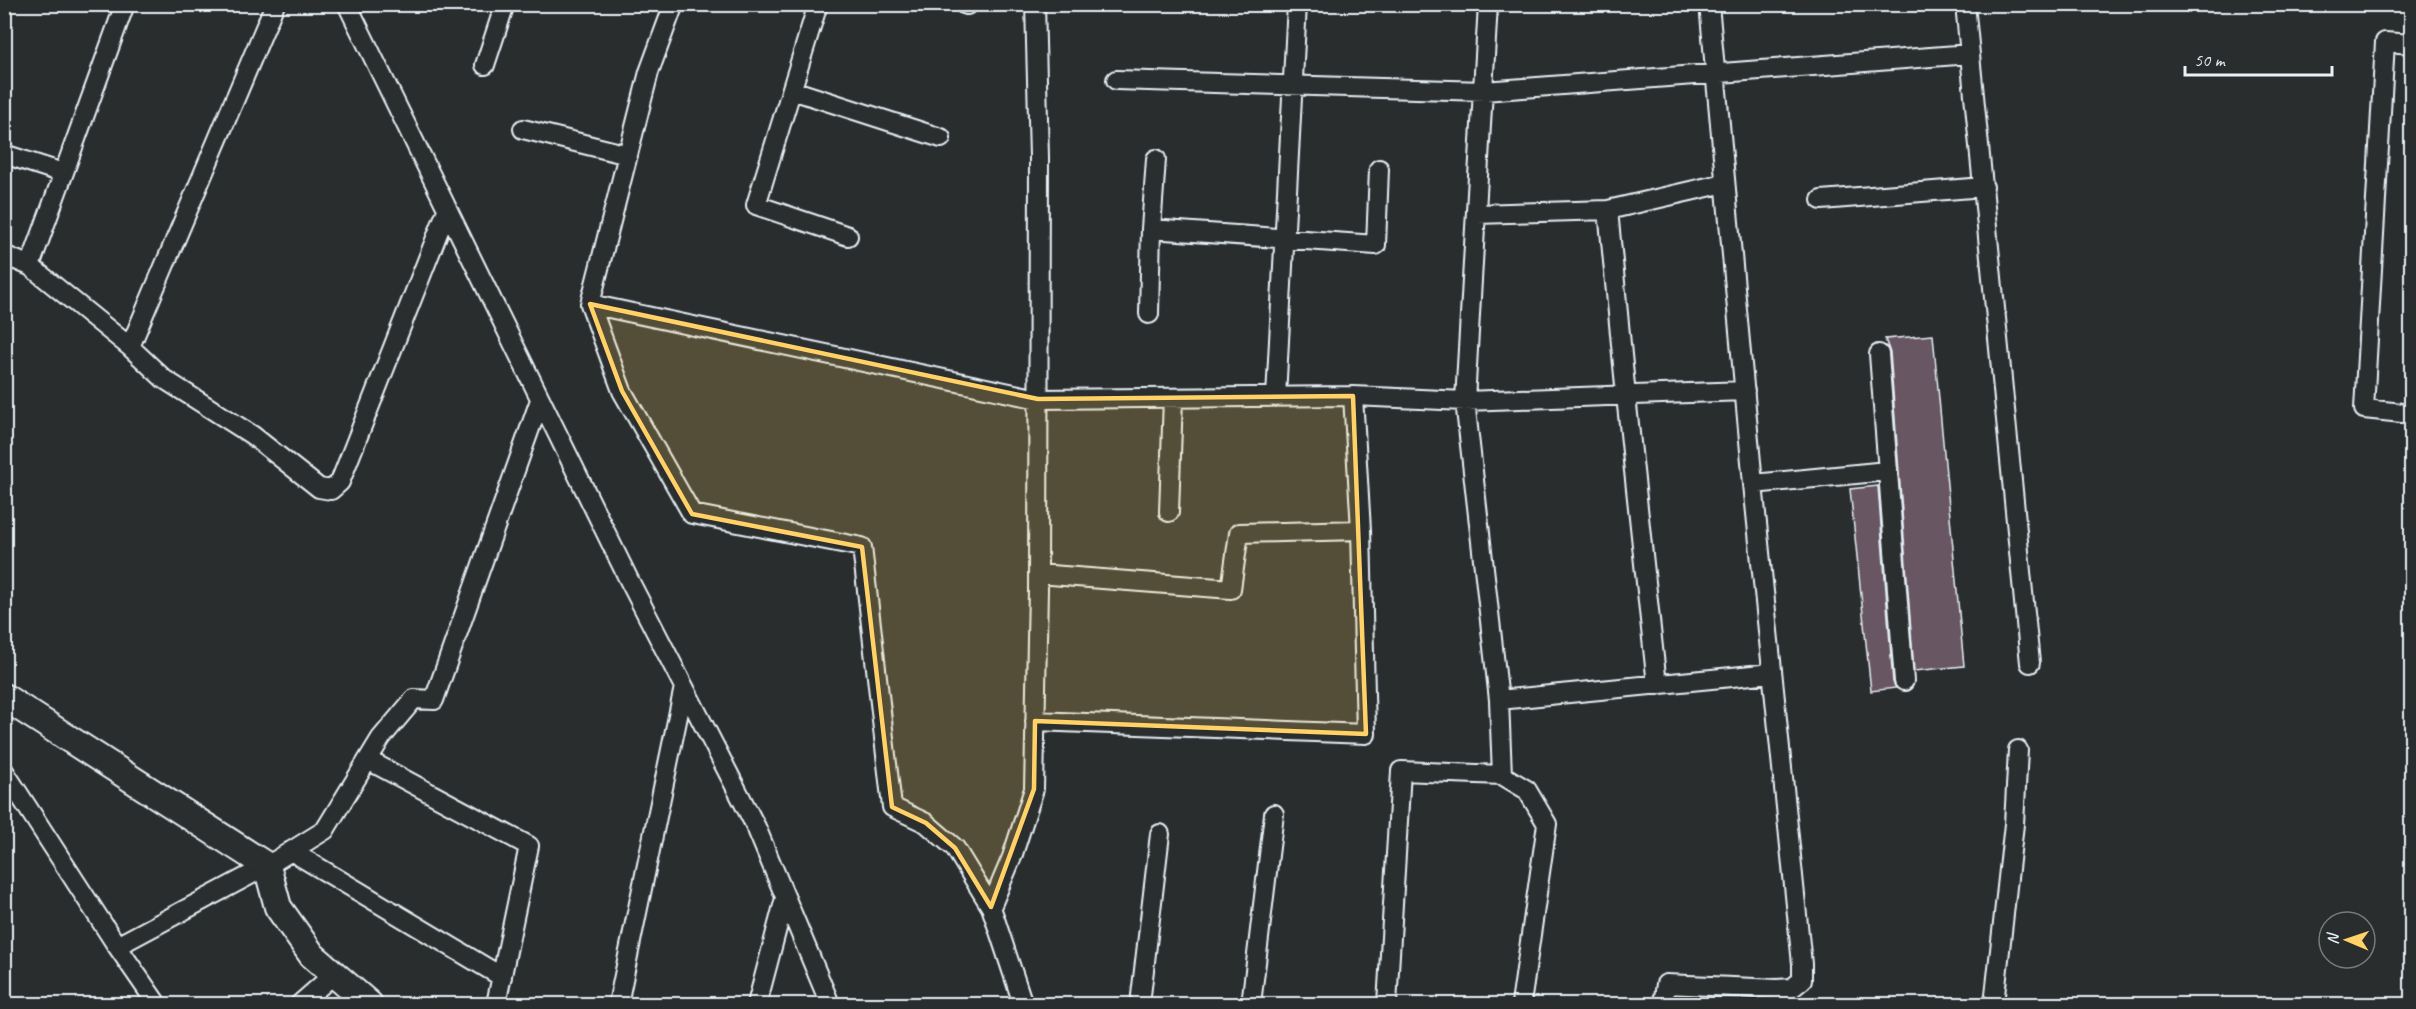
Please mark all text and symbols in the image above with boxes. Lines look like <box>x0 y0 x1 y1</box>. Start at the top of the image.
scale bar <box>2185 39 2332 77</box>
text: 50 m <box>2194 49 2227 71</box>
north arrow <box>2317 910 2377 970</box>
text: N <box>2323 931 2343 945</box>

